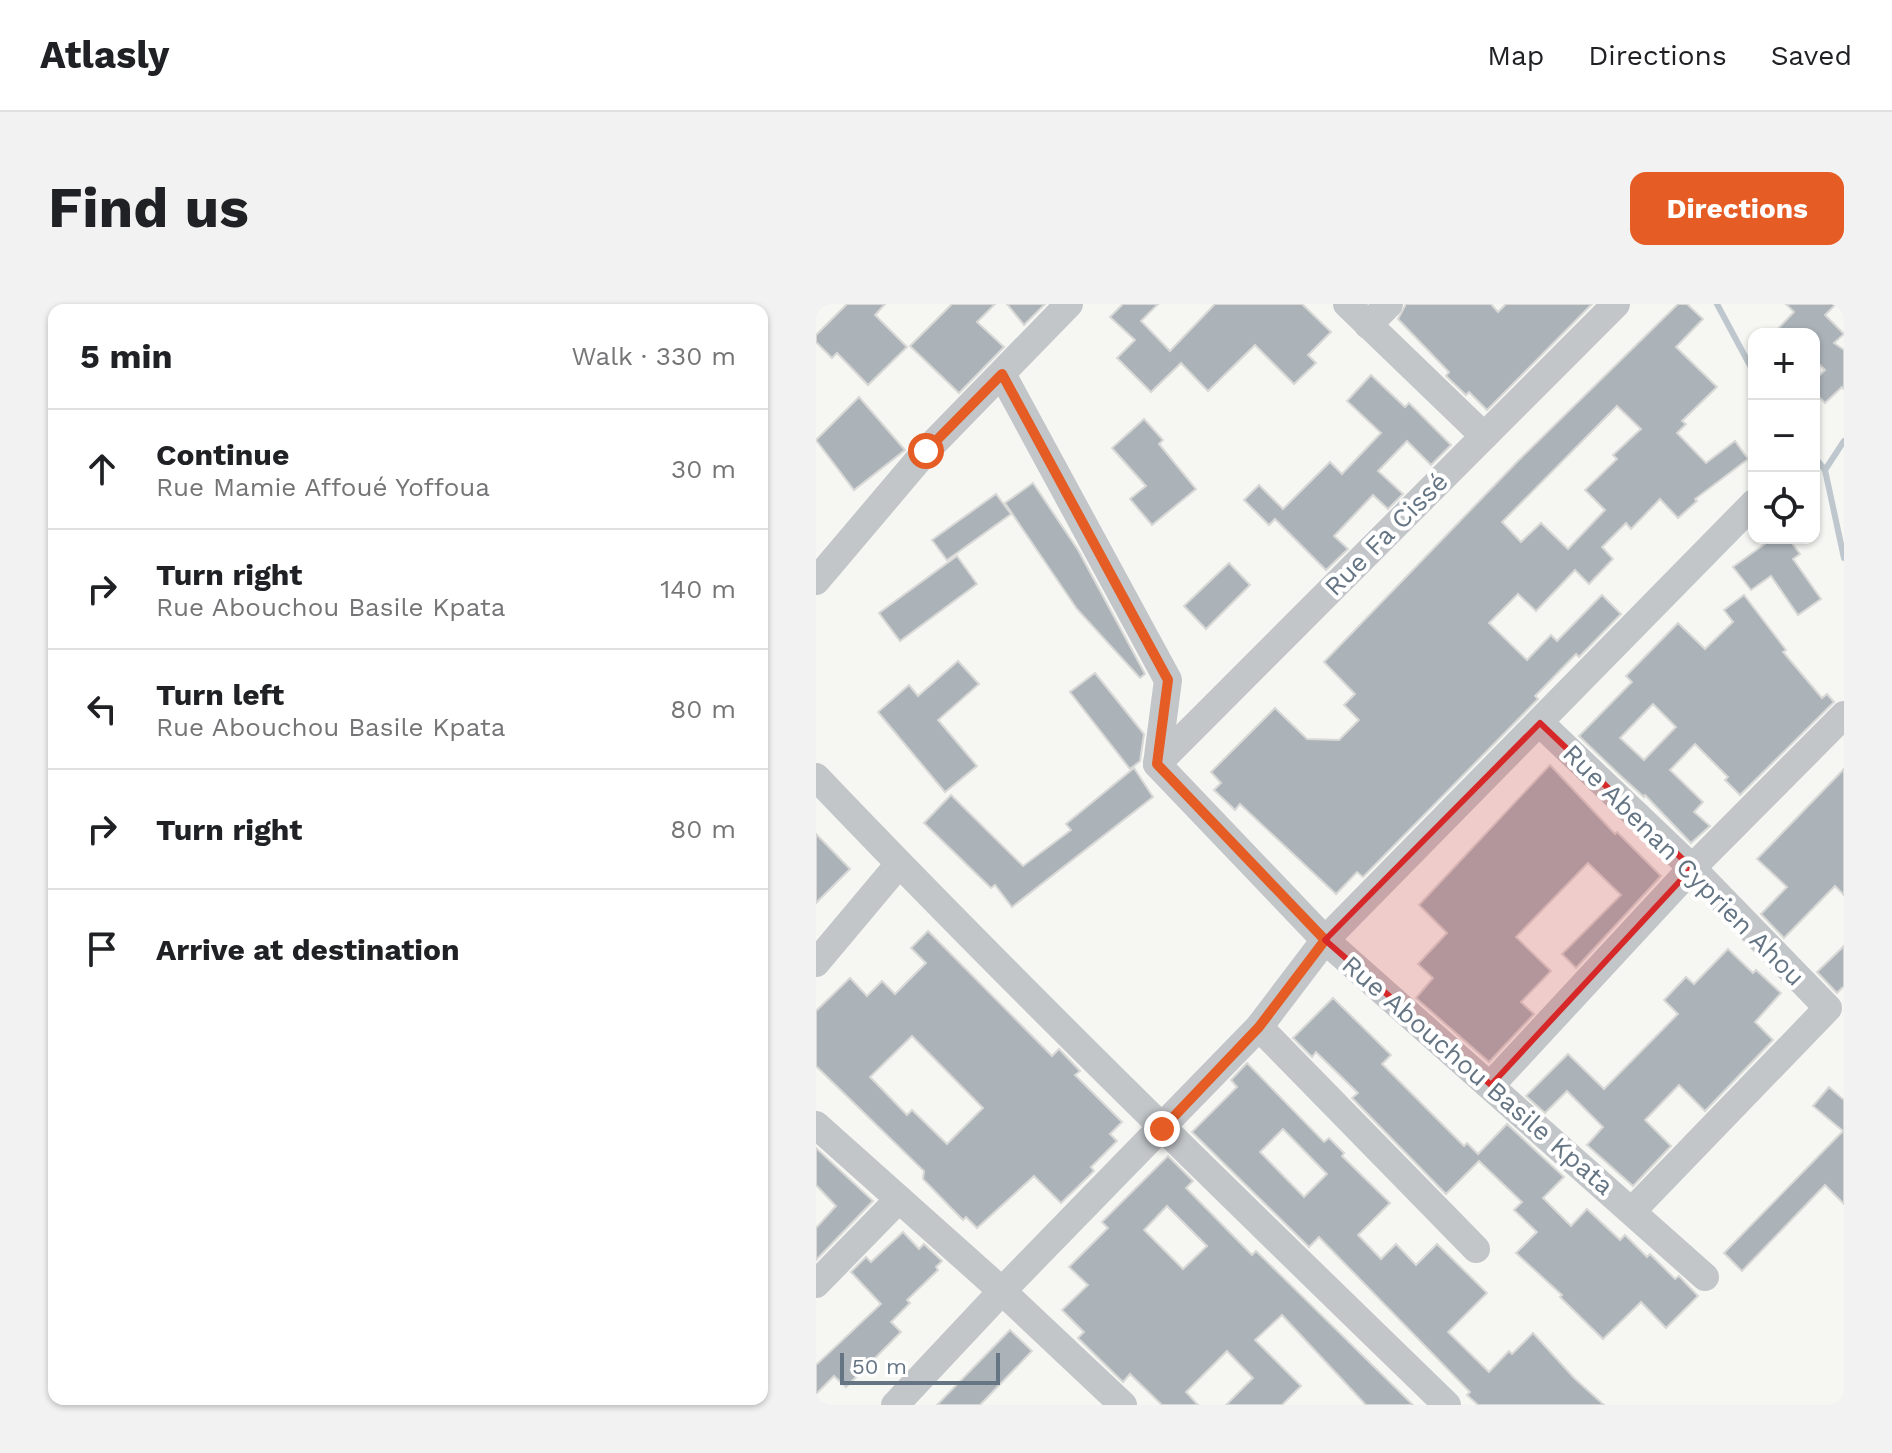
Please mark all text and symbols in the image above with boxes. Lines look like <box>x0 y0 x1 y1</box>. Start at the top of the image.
text: Atlasly <box>40 33 170 77</box>
text: Map <box>1487 39 1544 72</box>
text: Directions <box>1588 39 1727 72</box>
text: Saved <box>1771 39 1852 72</box>
button: Directions <box>1630 172 1844 245</box>
text: Find us <box>48 175 249 241</box>
map controls <box>1748 328 1820 544</box>
button: + <box>1748 328 1820 400</box>
text: 5 min <box>80 336 173 376</box>
text: Walk · 330 m <box>571 341 736 371</box>
button: − <box>1748 400 1820 472</box>
route start <box>908 433 944 469</box>
text: Continue <box>156 437 289 472</box>
icon: ahead <box>80 447 124 491</box>
text: 30 m <box>671 454 736 484</box>
street label: Rue Fa Cissé <box>1318 466 1454 602</box>
text: Rue Mamie Affoué Yoffoua <box>156 472 490 502</box>
button: locate <box>1748 472 1820 544</box>
text: Turn right <box>156 557 302 592</box>
icon: right <box>80 567 124 611</box>
text: 140 m <box>660 574 736 604</box>
text: Rue Abouchou Basile Kpata <box>156 592 505 622</box>
text: Turn left <box>156 677 284 712</box>
icon: left <box>80 687 124 731</box>
text: 80 m <box>670 694 736 724</box>
text: Rue Abouchou Basile Kpata <box>156 712 505 742</box>
street label: Rue Abenan Cyprien Ahou <box>1557 738 1811 992</box>
icon: right <box>80 807 124 851</box>
text: Turn right <box>156 812 302 847</box>
text: 80 m <box>670 814 736 844</box>
icon: arrive <box>80 927 124 971</box>
text: Arrive at destination <box>156 932 460 967</box>
street label: Rue Abouchou Basile Kpata <box>1336 949 1620 1201</box>
route end <box>1144 1111 1180 1147</box>
scale bar <box>840 1349 1000 1385</box>
text: 50 m <box>852 1354 907 1379</box>

